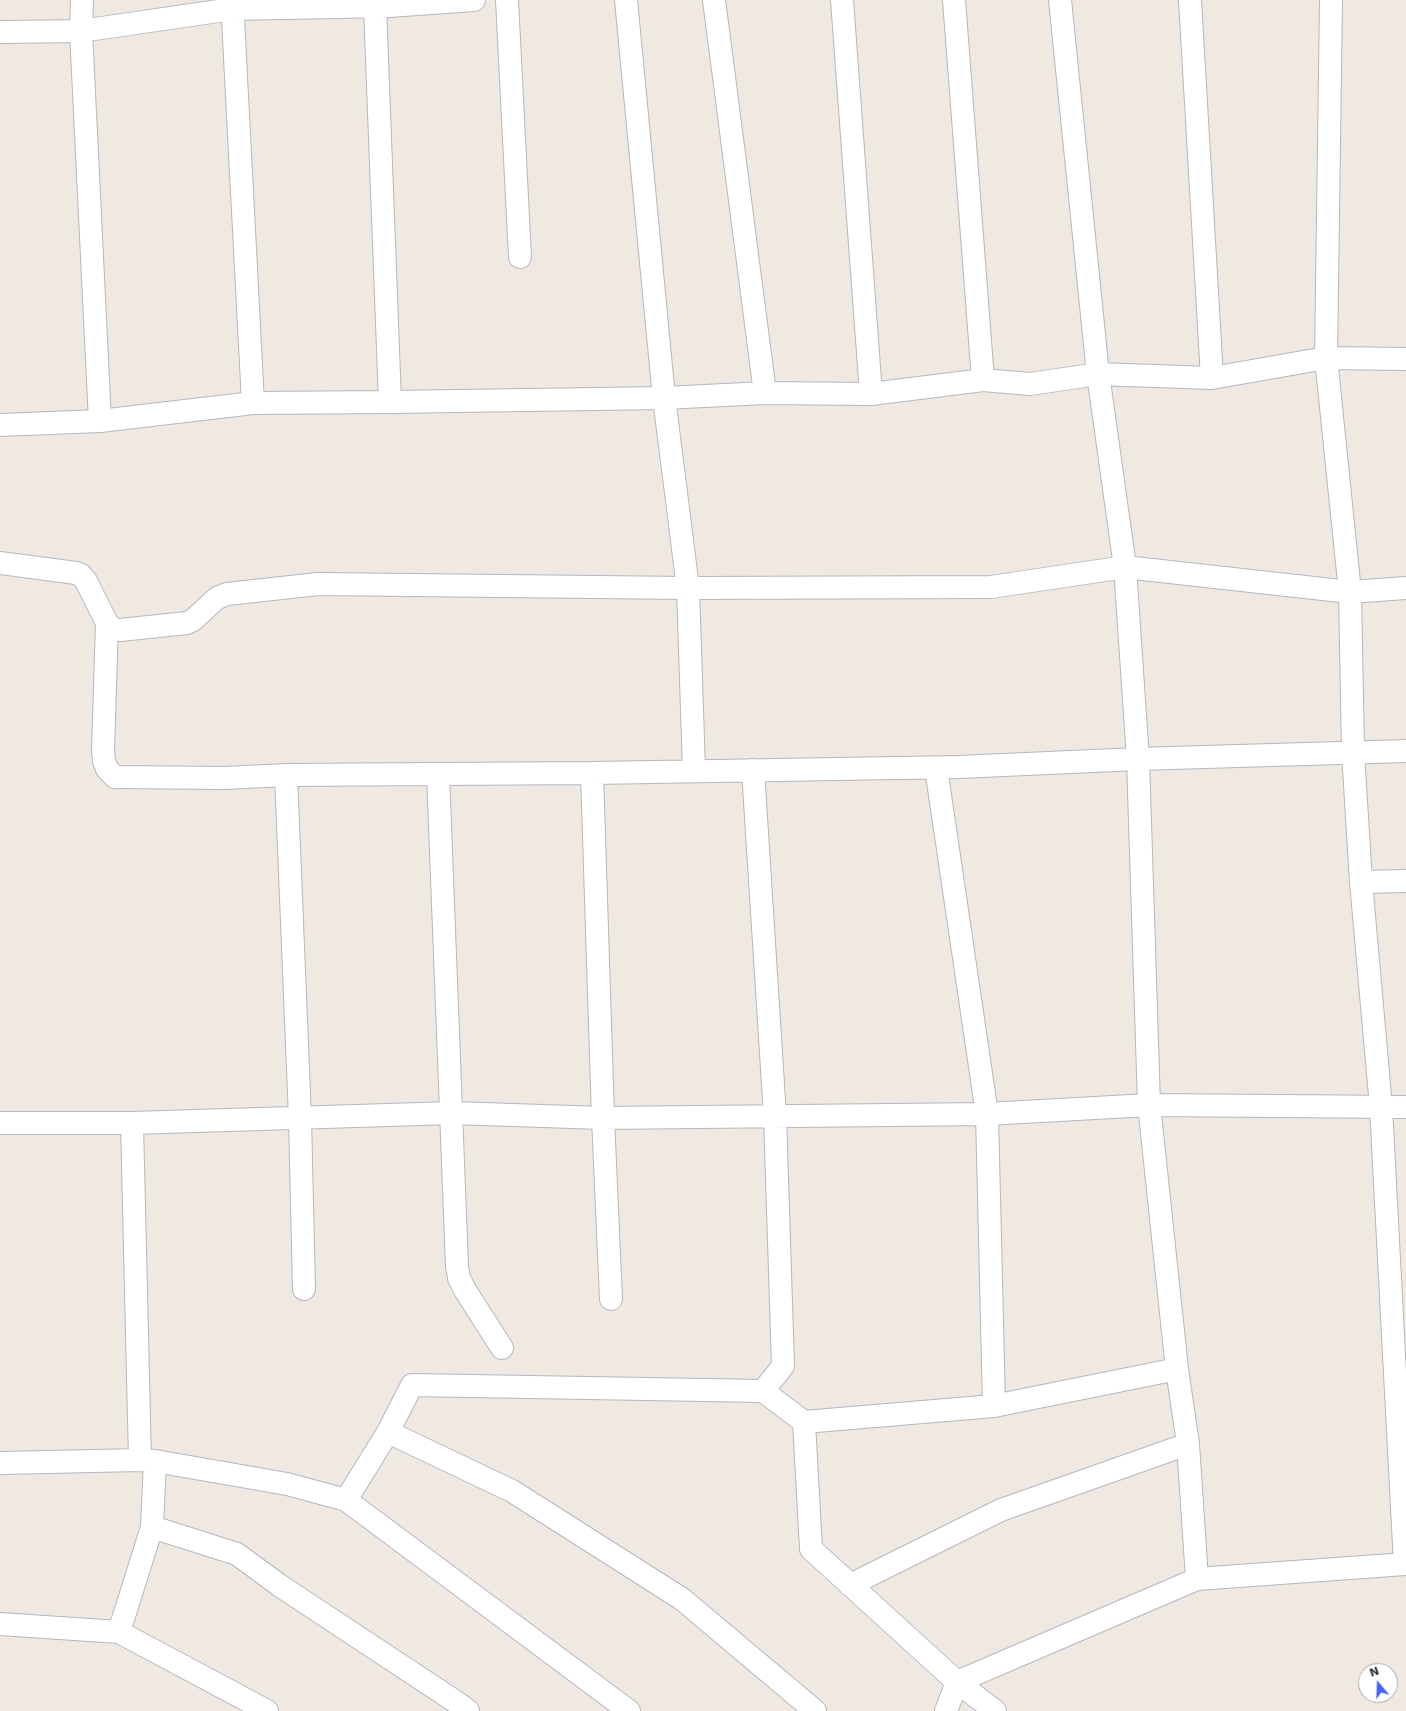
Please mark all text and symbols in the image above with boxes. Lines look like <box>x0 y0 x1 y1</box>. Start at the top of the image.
north arrow <box>1358 1663 1398 1703</box>
text: N <box>1368 1664 1381 1680</box>

